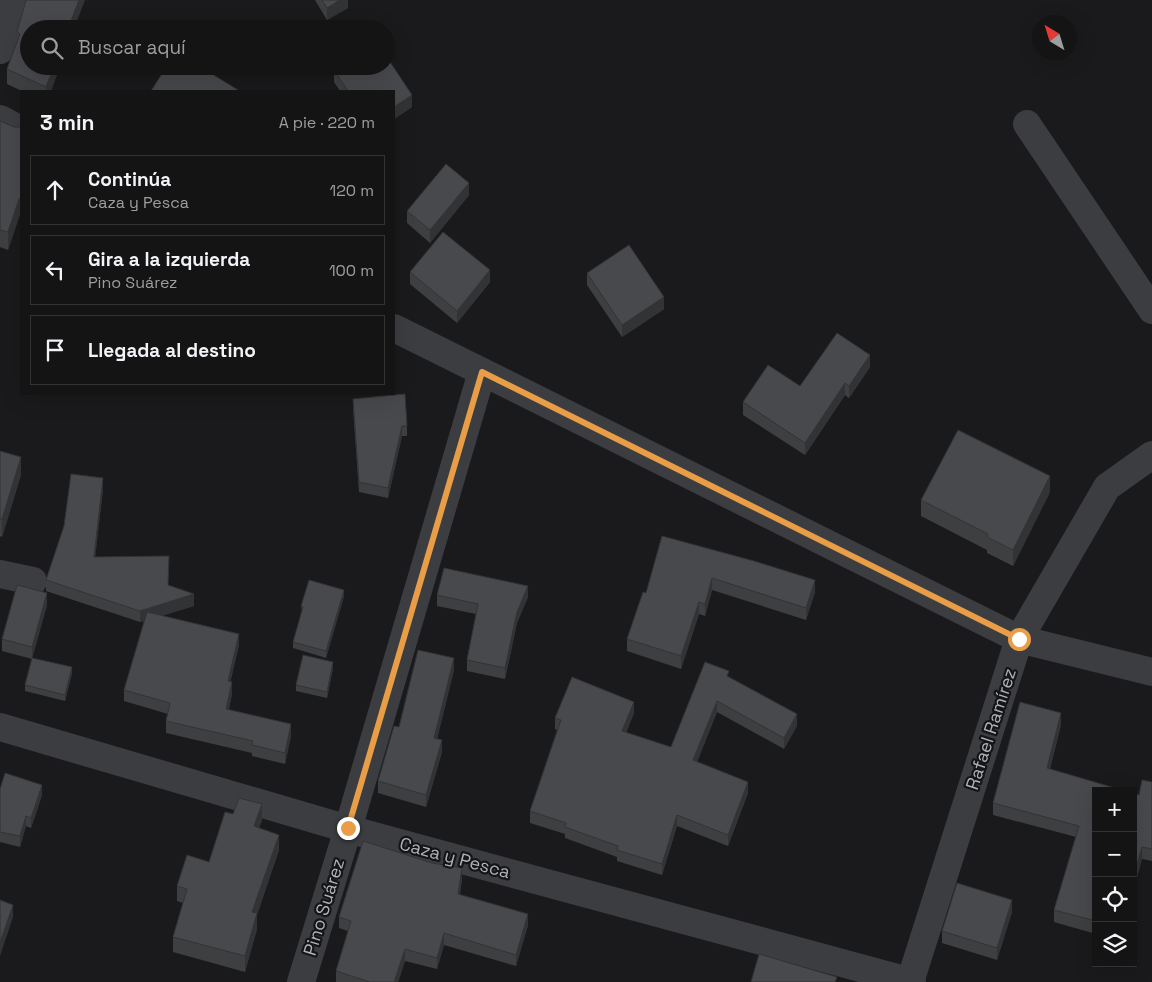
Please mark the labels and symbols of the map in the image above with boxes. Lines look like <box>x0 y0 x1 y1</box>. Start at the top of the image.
north arrow <box>1032 15 1077 60</box>
route start <box>1008 628 1031 651</box>
street label: Rafael Ramírez <box>960 665 1021 793</box>
route end <box>337 817 360 840</box>
street label: Caza y Pesca <box>397 832 513 883</box>
street label: Pino Suárez <box>298 855 349 958</box>

